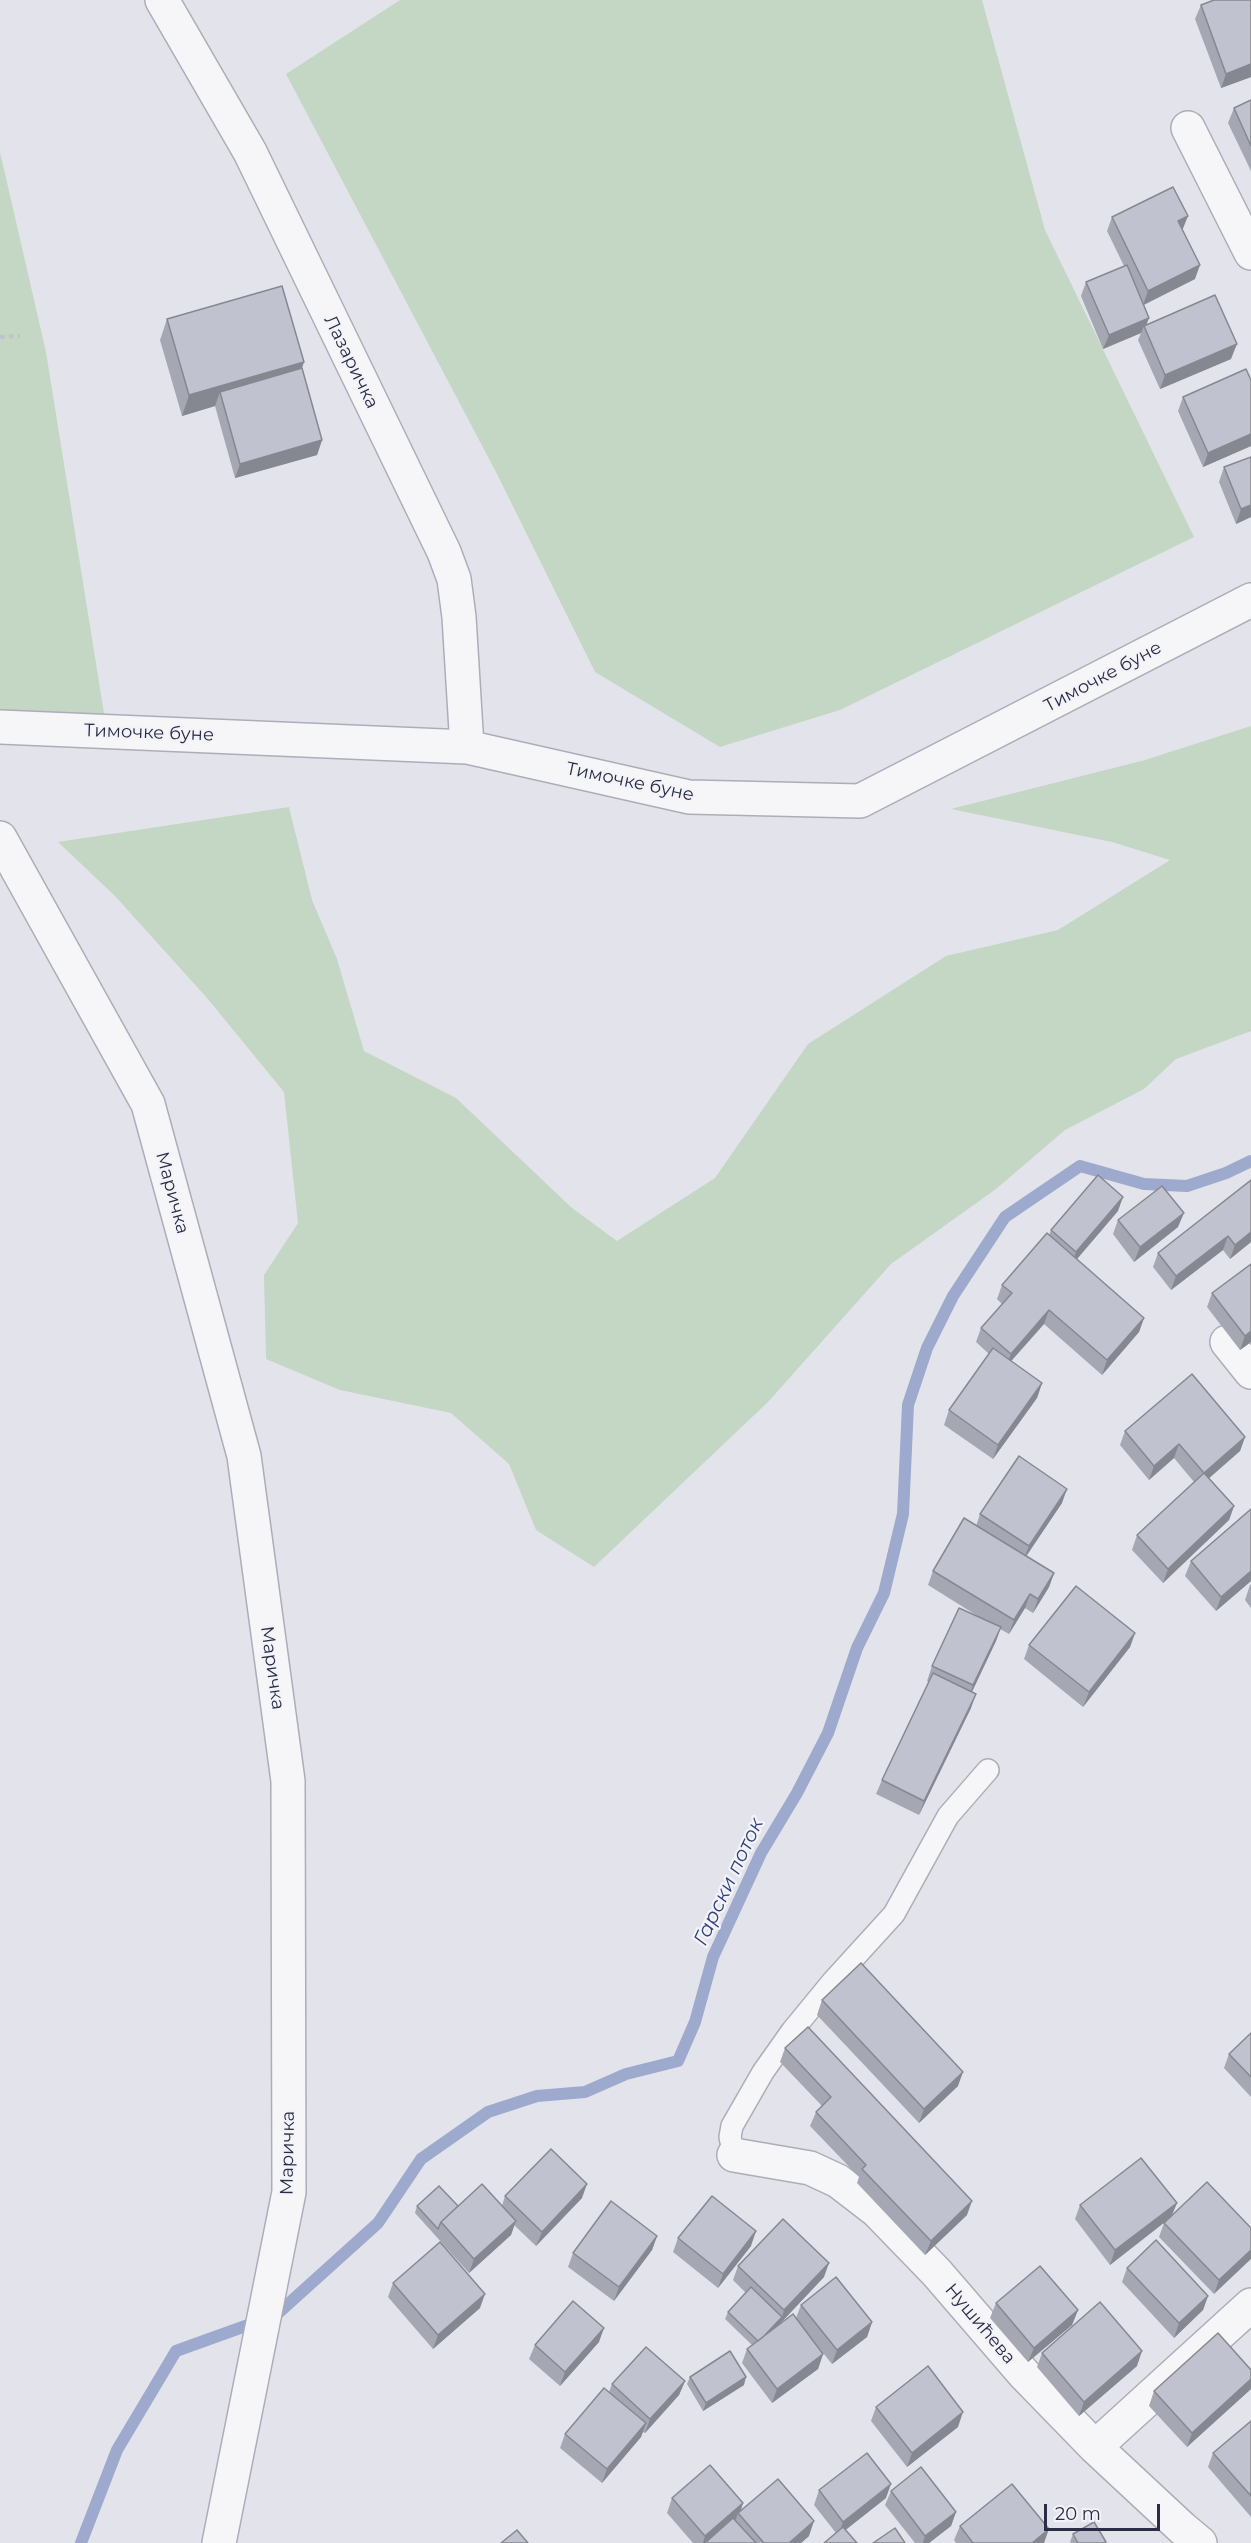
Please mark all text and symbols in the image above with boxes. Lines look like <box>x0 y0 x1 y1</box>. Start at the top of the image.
street label: Лазаричка <box>319 312 383 412</box>
street label: Тимочке буне <box>1041 637 1165 717</box>
street label: Тимочке буне <box>84 720 214 746</box>
street label: Тимочке буне <box>564 758 696 806</box>
street label: Маричка <box>151 1150 193 1236</box>
street label: Маричка <box>255 1625 289 1711</box>
water label: Гарски поток <box>689 1814 769 1950</box>
street label: Маричка <box>276 2111 300 2195</box>
street label: Нушићева <box>940 2279 1020 2369</box>
scale bar <box>1047 2492 1162 2530</box>
text: 20 m <box>1055 2503 1101 2525</box>

